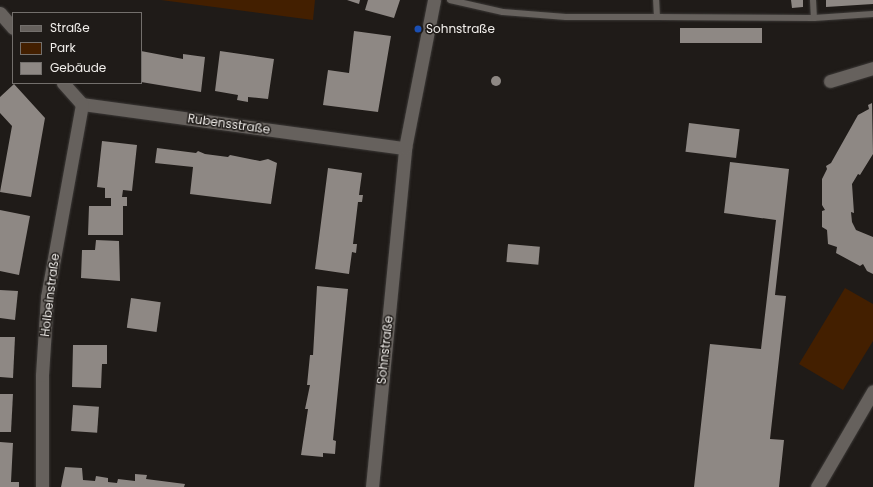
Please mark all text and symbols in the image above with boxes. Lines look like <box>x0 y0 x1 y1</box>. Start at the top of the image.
legend <box>12 12 142 84</box>
text: Straße <box>50 19 90 36</box>
place label: Sohnstraße <box>426 22 495 36</box>
marker: Sohnstraße <box>413 24 423 34</box>
text: Park <box>50 39 76 56</box>
text: Gebäude <box>50 59 106 76</box>
street label: Rubensstraße <box>187 111 271 137</box>
street label: Holbeinstraße <box>38 252 62 338</box>
street label: Sohnstraße <box>374 315 396 385</box>

